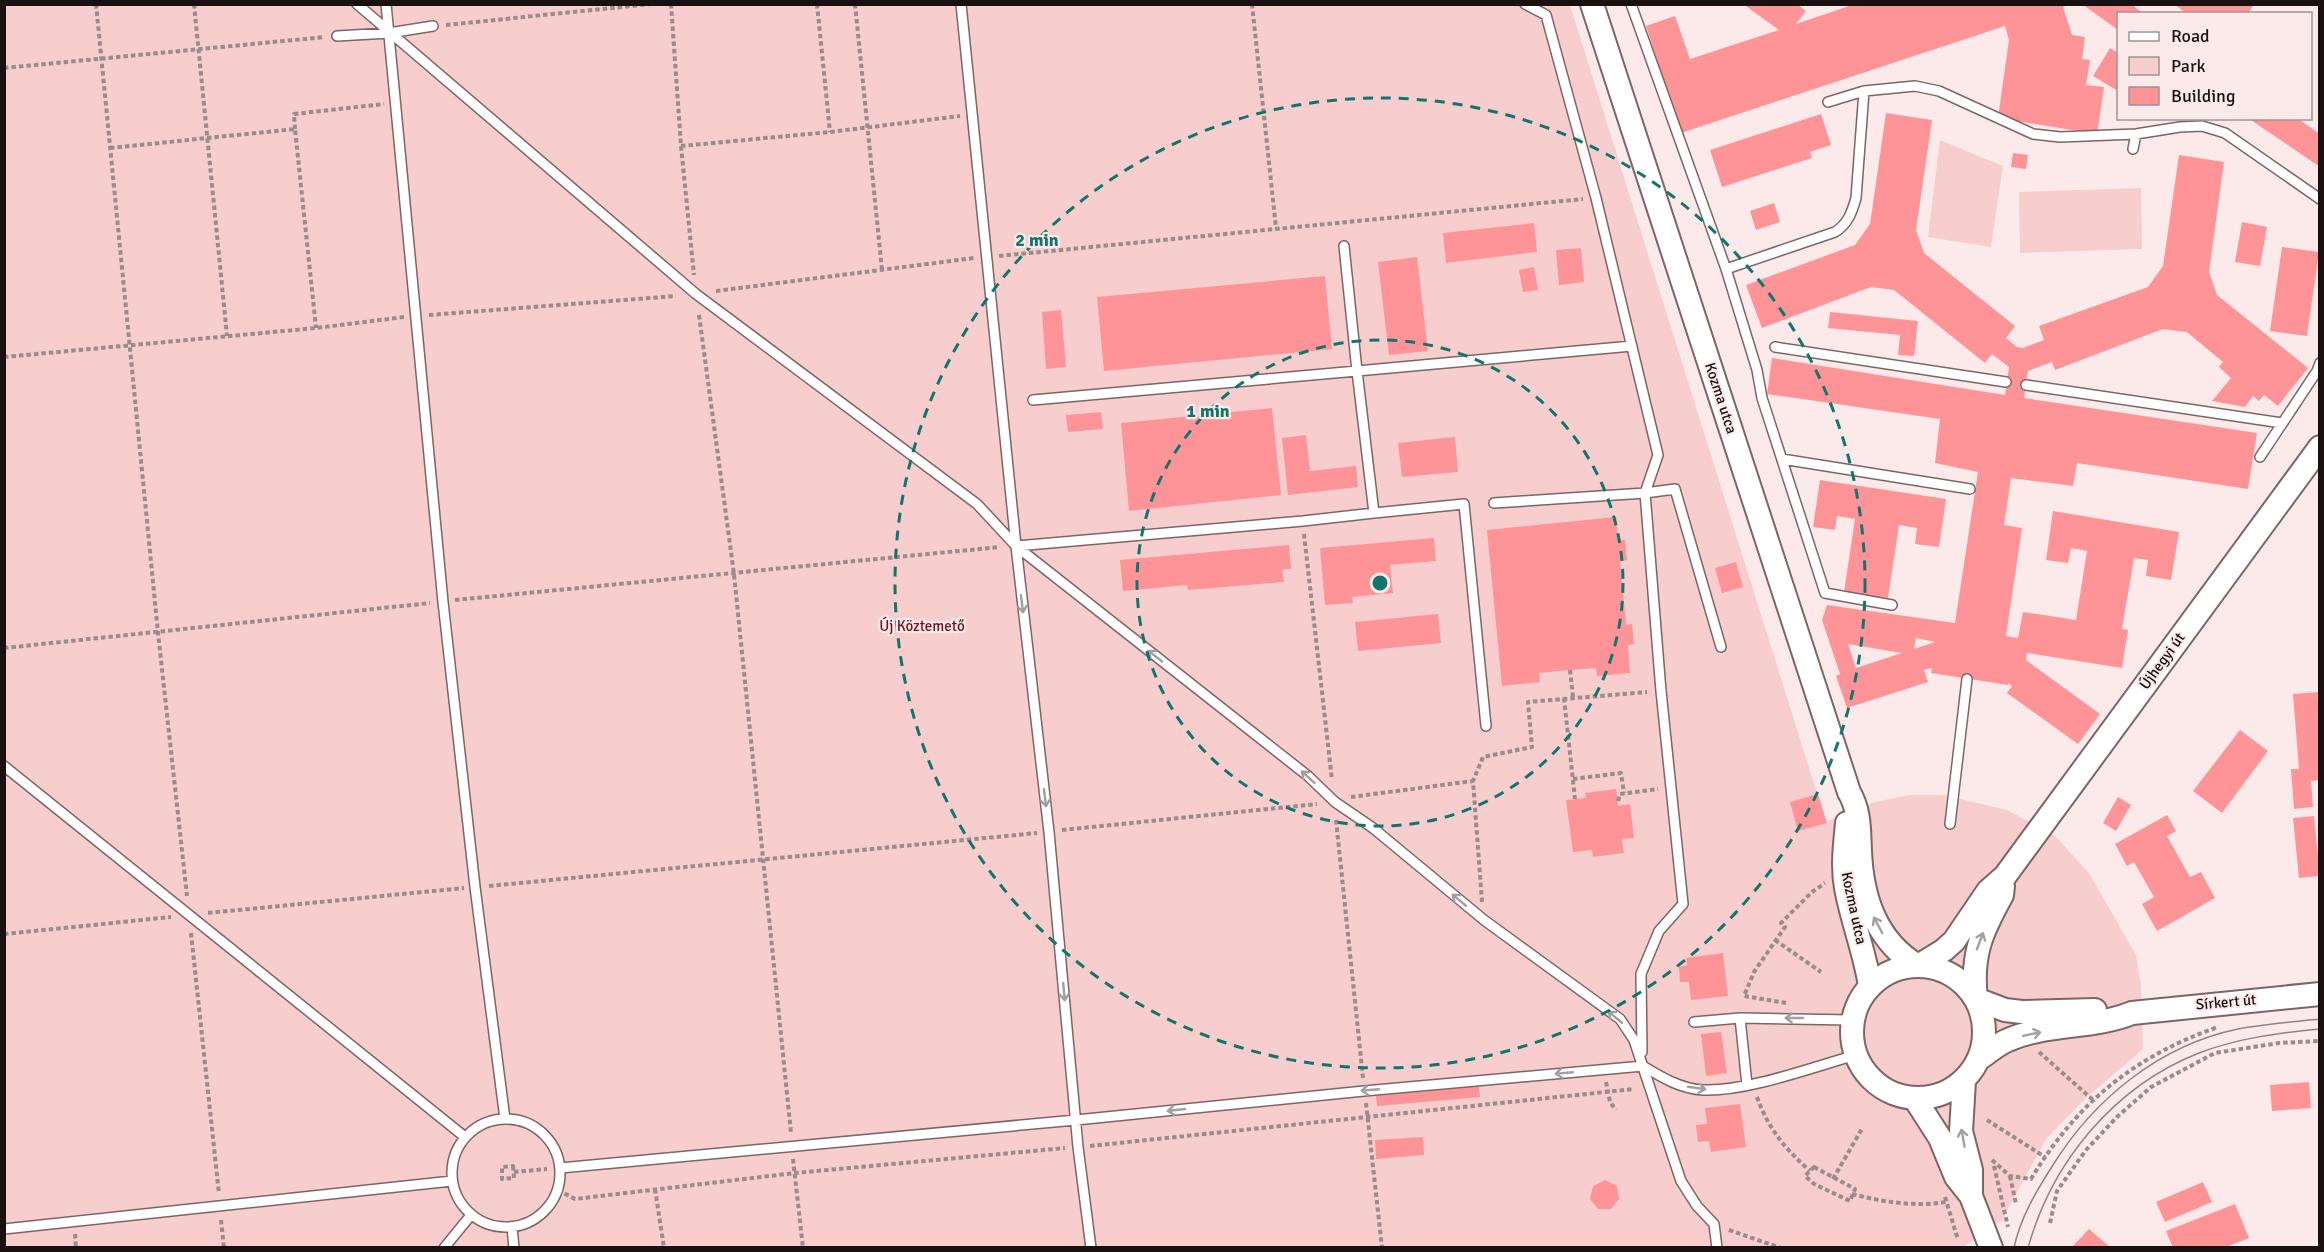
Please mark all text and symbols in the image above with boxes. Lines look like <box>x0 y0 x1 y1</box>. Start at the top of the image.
legend <box>2117 12 2312 120</box>
text: Road <box>2171 25 2210 47</box>
text: Park <box>2171 55 2206 77</box>
text: Building <box>2171 85 2235 107</box>
text: 2 min <box>1015 229 1059 251</box>
street label: Kozma utca <box>1701 360 1741 436</box>
text: 1 min <box>1186 400 1230 422</box>
centre of rings <box>1370 573 1390 593</box>
one-way arrow <box>1017 594 1028 613</box>
park label: Új Köztemető <box>879 616 965 635</box>
street label: Újhegyi út <box>2135 629 2189 693</box>
one-way arrow <box>1148 649 1164 662</box>
one-way arrow <box>1301 770 1316 784</box>
one-way arrow <box>1040 787 1051 807</box>
street label: Kozma utca <box>1838 870 1870 946</box>
one-way arrow <box>1451 893 1467 906</box>
one-way arrow <box>1872 917 1884 934</box>
one-way arrow <box>1975 932 1986 951</box>
one-way arrow <box>1059 981 1070 1001</box>
street label: Sírkert út <box>2195 990 2257 1014</box>
one-way arrow <box>1607 1010 1623 1023</box>
one-way arrow <box>1784 1012 1804 1024</box>
one-way arrow <box>2022 1027 2041 1039</box>
one-way arrow <box>1554 1068 1574 1079</box>
one-way arrow <box>1686 1083 1706 1094</box>
one-way arrow <box>1360 1085 1380 1096</box>
one-way arrow <box>1166 1105 1186 1116</box>
one-way arrow <box>1957 1129 1968 1149</box>

